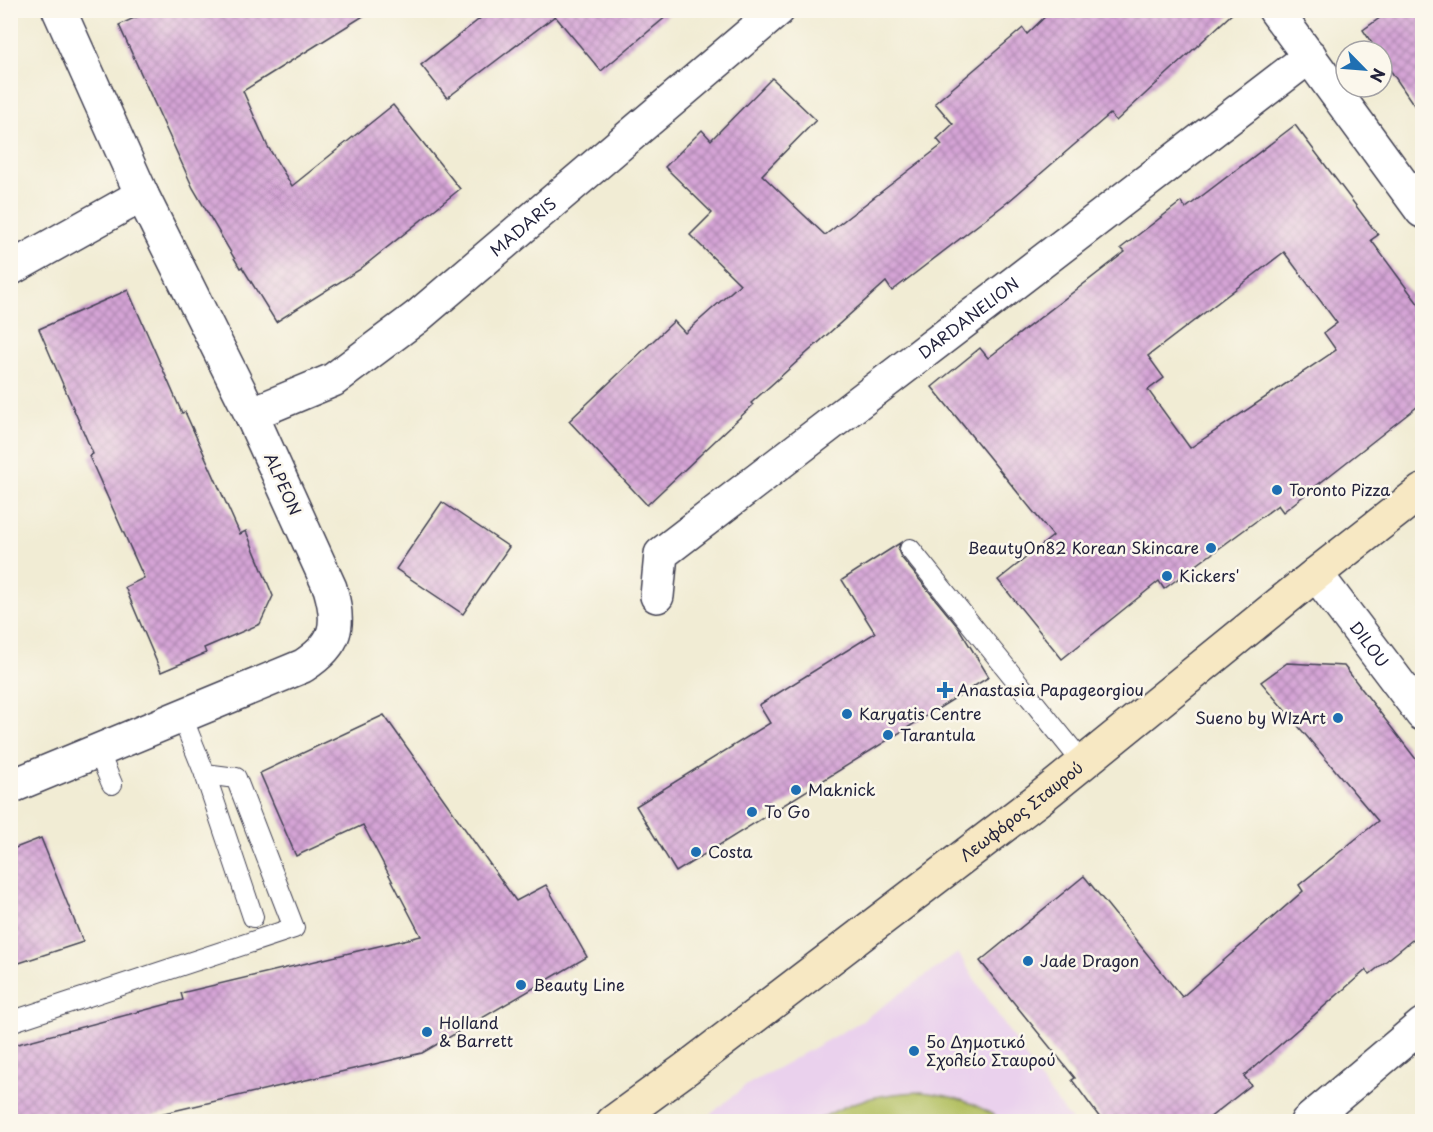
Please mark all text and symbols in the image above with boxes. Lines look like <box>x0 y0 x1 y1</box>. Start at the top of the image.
north arrow <box>1334 39 1394 99</box>
text: N <box>1365 65 1392 87</box>
street label: MADARIS <box>484 191 561 261</box>
street label: DARDANELION <box>913 271 1023 364</box>
street label: ALPEON <box>260 449 308 519</box>
place label: Toronto Pizza <box>1289 477 1390 501</box>
marker: Toronto Pizza <box>1270 483 1284 497</box>
place label: BeautyOn82 Korean Skincare <box>967 535 1199 559</box>
marker: BeautyOn82 Korean Skincare <box>1204 541 1218 555</box>
place label: Kickers' <box>1179 563 1240 587</box>
marker: Kickers' <box>1160 569 1174 583</box>
street label: DILOU <box>1345 615 1395 672</box>
place label: Anastasia Papageorgiou <box>957 677 1144 701</box>
marker: Anastasia Papageorgiou <box>938 683 952 697</box>
place label: Karyatis Centre <box>859 701 982 725</box>
place label: Sueno by WIzArt <box>1195 705 1326 729</box>
marker: Karyatis Centre <box>840 707 854 721</box>
marker: Sueno by WIzArt <box>1331 711 1345 725</box>
place label: Tarantula <box>900 722 975 746</box>
marker: Tarantula <box>881 728 895 742</box>
street label: Λεωφόρος Σταυρού <box>954 755 1087 866</box>
place label: Maknick <box>808 777 876 801</box>
marker: Maknick <box>789 783 803 797</box>
place label: To Go <box>764 799 810 823</box>
marker: To Go <box>745 805 759 819</box>
place label: Costa <box>708 839 753 863</box>
marker: Costa <box>689 845 703 859</box>
place label: Jade Dragon <box>1040 948 1139 972</box>
marker: Jade Dragon <box>1021 954 1035 968</box>
place label: Beauty Line <box>533 972 625 996</box>
marker: Beauty Line <box>514 978 528 992</box>
place label: Holland & Barrett <box>439 1010 513 1052</box>
marker: Holland & Barrett <box>420 1025 434 1039</box>
place label: 5ο Δημοτικό Σχολείο Σταυρού <box>926 1029 1056 1071</box>
marker: 5ο Δημοτικό Σχολείο Σταυρού <box>907 1044 921 1058</box>

